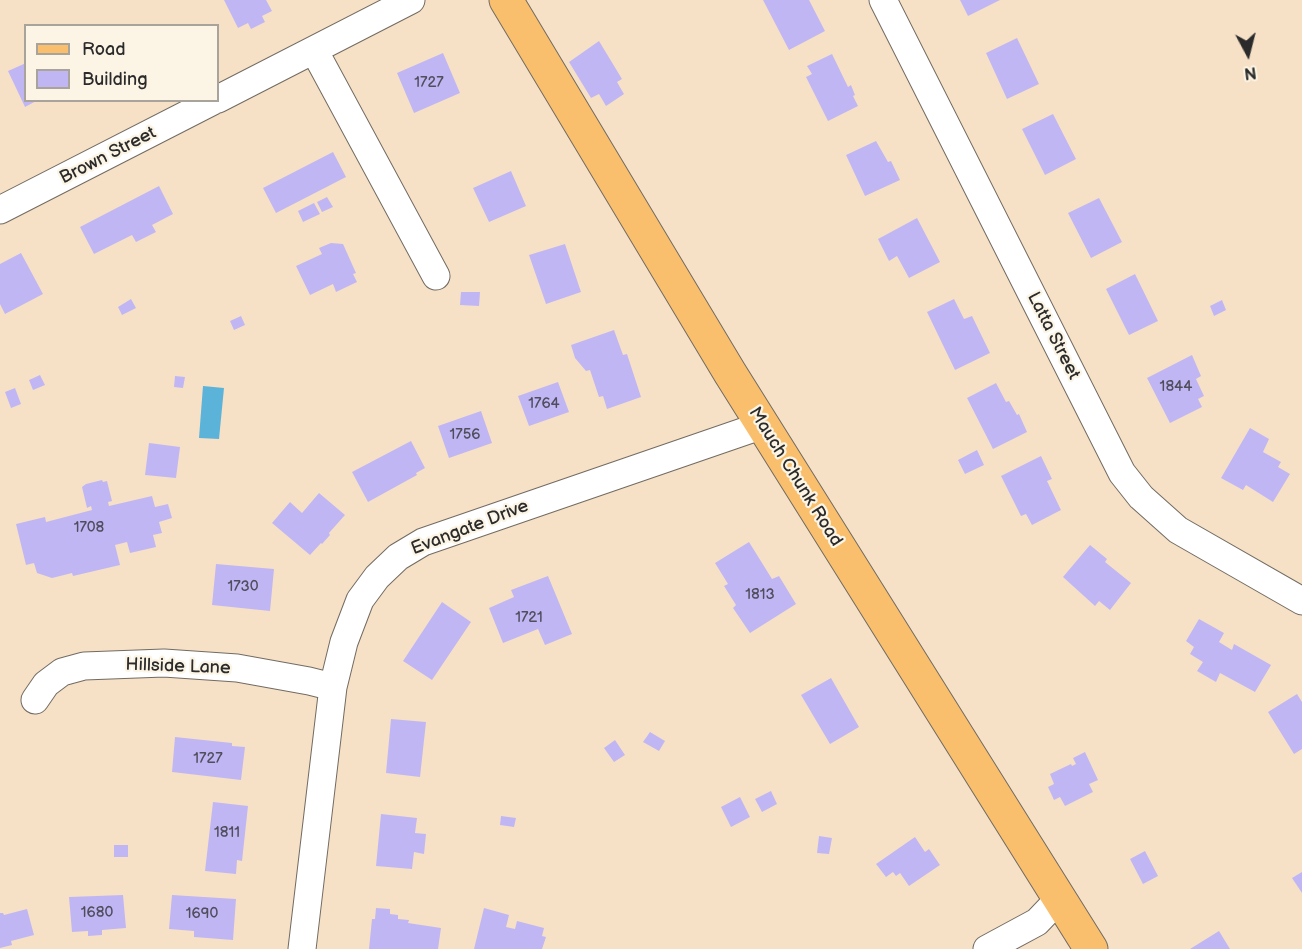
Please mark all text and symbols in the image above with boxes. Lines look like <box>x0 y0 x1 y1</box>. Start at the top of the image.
legend <box>24 24 219 102</box>
north arrow <box>1218 24 1278 84</box>
text: Road <box>82 39 126 60</box>
text: N <box>1243 62 1257 83</box>
text: Building <box>82 69 148 90</box>
house number: 1727 <box>414 74 444 92</box>
street label: Brown Street <box>56 123 160 189</box>
street label: Latta Street <box>1022 289 1084 383</box>
house number: 1844 <box>1160 378 1192 396</box>
house number: 1764 <box>528 395 560 413</box>
street label: Mauch Chunk Road <box>743 403 847 551</box>
house number: 1756 <box>450 426 480 444</box>
street label: Evangate Drive <box>408 496 532 560</box>
house number: 1708 <box>74 519 104 537</box>
house number: 1730 <box>227 578 259 596</box>
house number: 1813 <box>745 586 775 604</box>
house number: 1721 <box>515 609 543 627</box>
street label: Hillside Lane <box>125 654 231 680</box>
house number: 1727 <box>193 750 223 768</box>
house number: 1811 <box>214 824 240 842</box>
house number: 1680 <box>81 904 113 922</box>
house number: 1690 <box>186 905 218 923</box>

